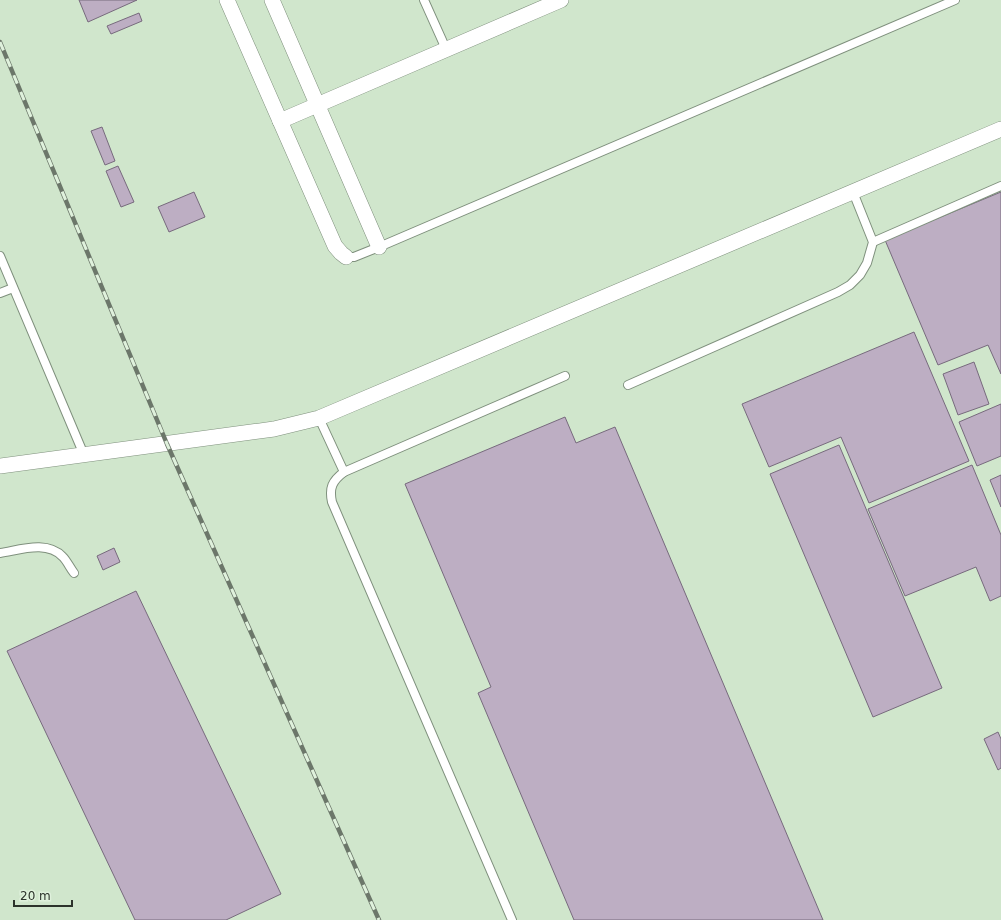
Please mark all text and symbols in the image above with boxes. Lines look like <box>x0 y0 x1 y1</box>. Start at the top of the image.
scale bar <box>14 882 72 908</box>
text: 20 m <box>20 889 51 903</box>

